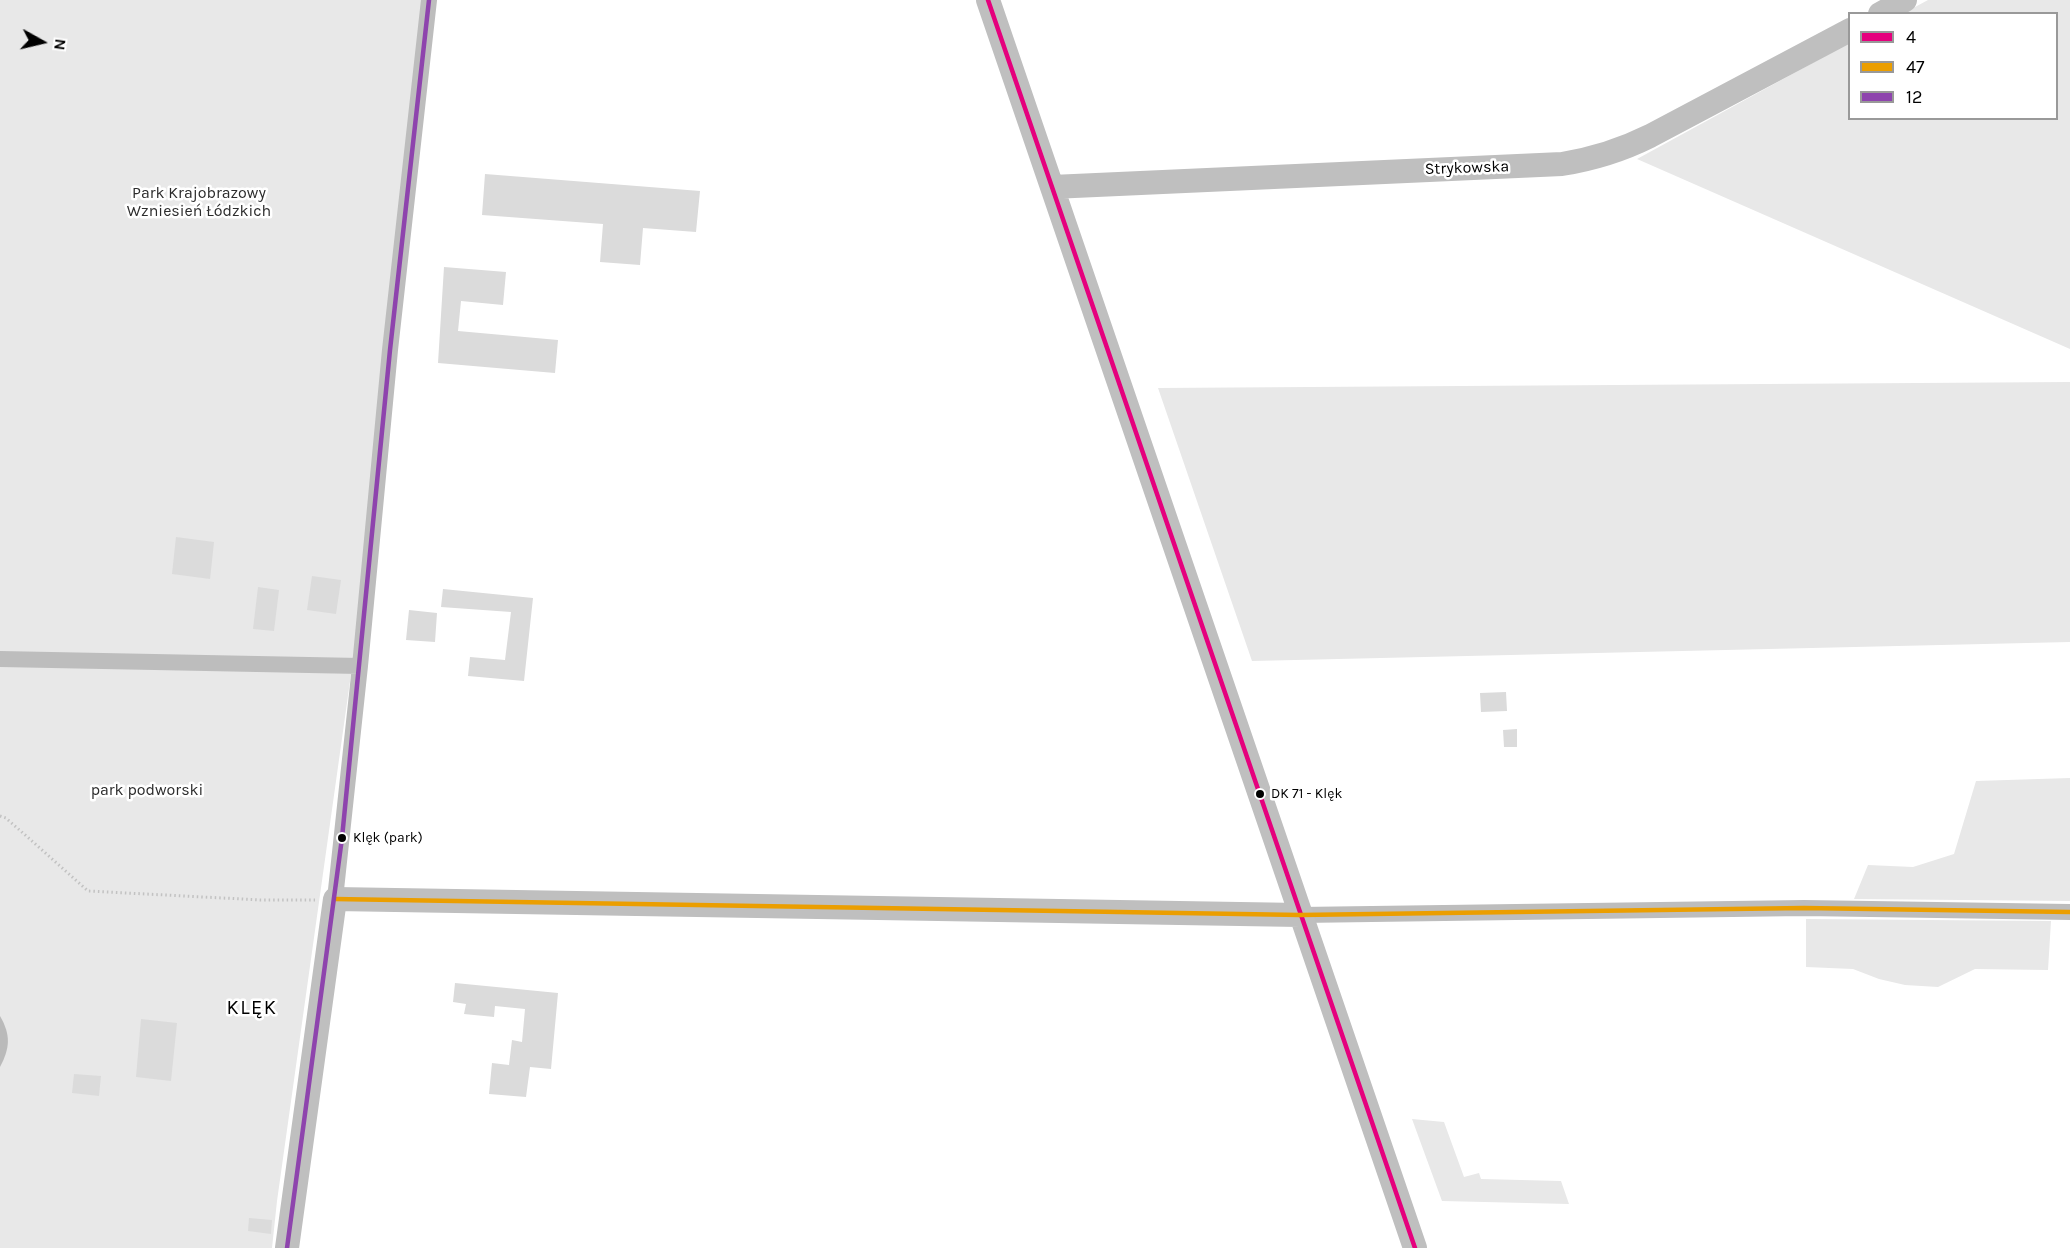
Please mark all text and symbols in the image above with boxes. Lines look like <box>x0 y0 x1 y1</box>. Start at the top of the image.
north arrow <box>12 12 72 72</box>
legend <box>1848 12 2058 120</box>
text: 4 <box>1906 26 1916 48</box>
text: N <box>50 38 71 52</box>
text: 47 <box>1906 56 1925 78</box>
text: 12 <box>1906 86 1922 108</box>
street label: Strykowska <box>1424 157 1510 179</box>
park label: Park Krajobrazowy Wzniesień Łódzkich <box>127 183 271 221</box>
park label: park podworski <box>91 780 203 800</box>
place label: DK 71 - Klęk <box>1271 786 1342 802</box>
marker: DK 71 - Klęk <box>1254 788 1266 800</box>
place label: Klęk (park) <box>353 830 423 846</box>
marker: Klęk (park) <box>336 832 348 844</box>
district label: KLĘK <box>227 996 277 1020</box>

